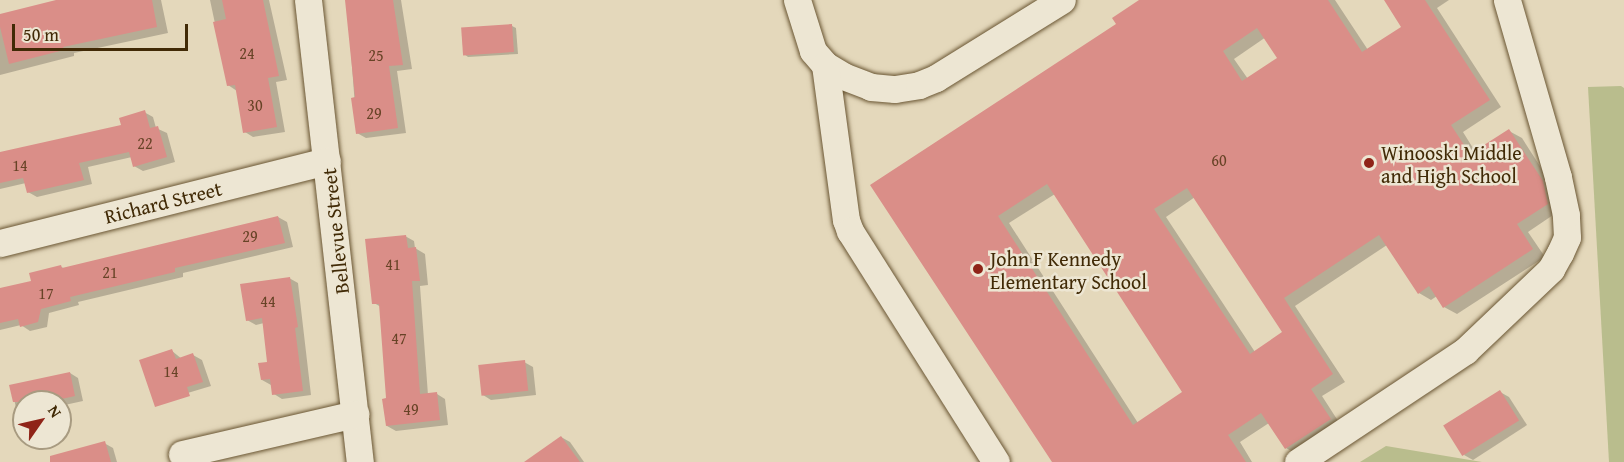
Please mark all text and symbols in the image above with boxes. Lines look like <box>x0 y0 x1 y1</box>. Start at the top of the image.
scale bar <box>15 12 190 50</box>
text: 50 m <box>23 21 59 48</box>
house number: 24 <box>239 43 255 63</box>
house number: 25 <box>368 45 384 65</box>
house number: 30 <box>247 95 263 115</box>
house number: 29 <box>366 103 382 123</box>
house number: 22 <box>137 133 153 153</box>
place label: Winooski Middle and High School <box>1381 140 1522 187</box>
house number: 60 <box>1211 150 1227 170</box>
house number: 14 <box>12 155 28 175</box>
marker: Winooski Middle and High School <box>1362 156 1376 170</box>
street label: Bellevue Street <box>316 167 354 295</box>
street label: Richard Street <box>102 176 224 228</box>
house number: 29 <box>242 226 258 246</box>
place label: John F Kennedy Elementary School <box>990 246 1147 293</box>
house number: 41 <box>385 254 401 274</box>
house number: 21 <box>102 262 118 282</box>
marker: John F Kennedy Elementary School <box>971 262 985 276</box>
house number: 17 <box>38 283 54 303</box>
house number: 44 <box>260 291 276 311</box>
house number: 47 <box>391 328 407 348</box>
house number: 14 <box>163 361 179 381</box>
north arrow <box>12 390 72 450</box>
house number: 49 <box>403 399 419 419</box>
text: N <box>42 400 68 422</box>

